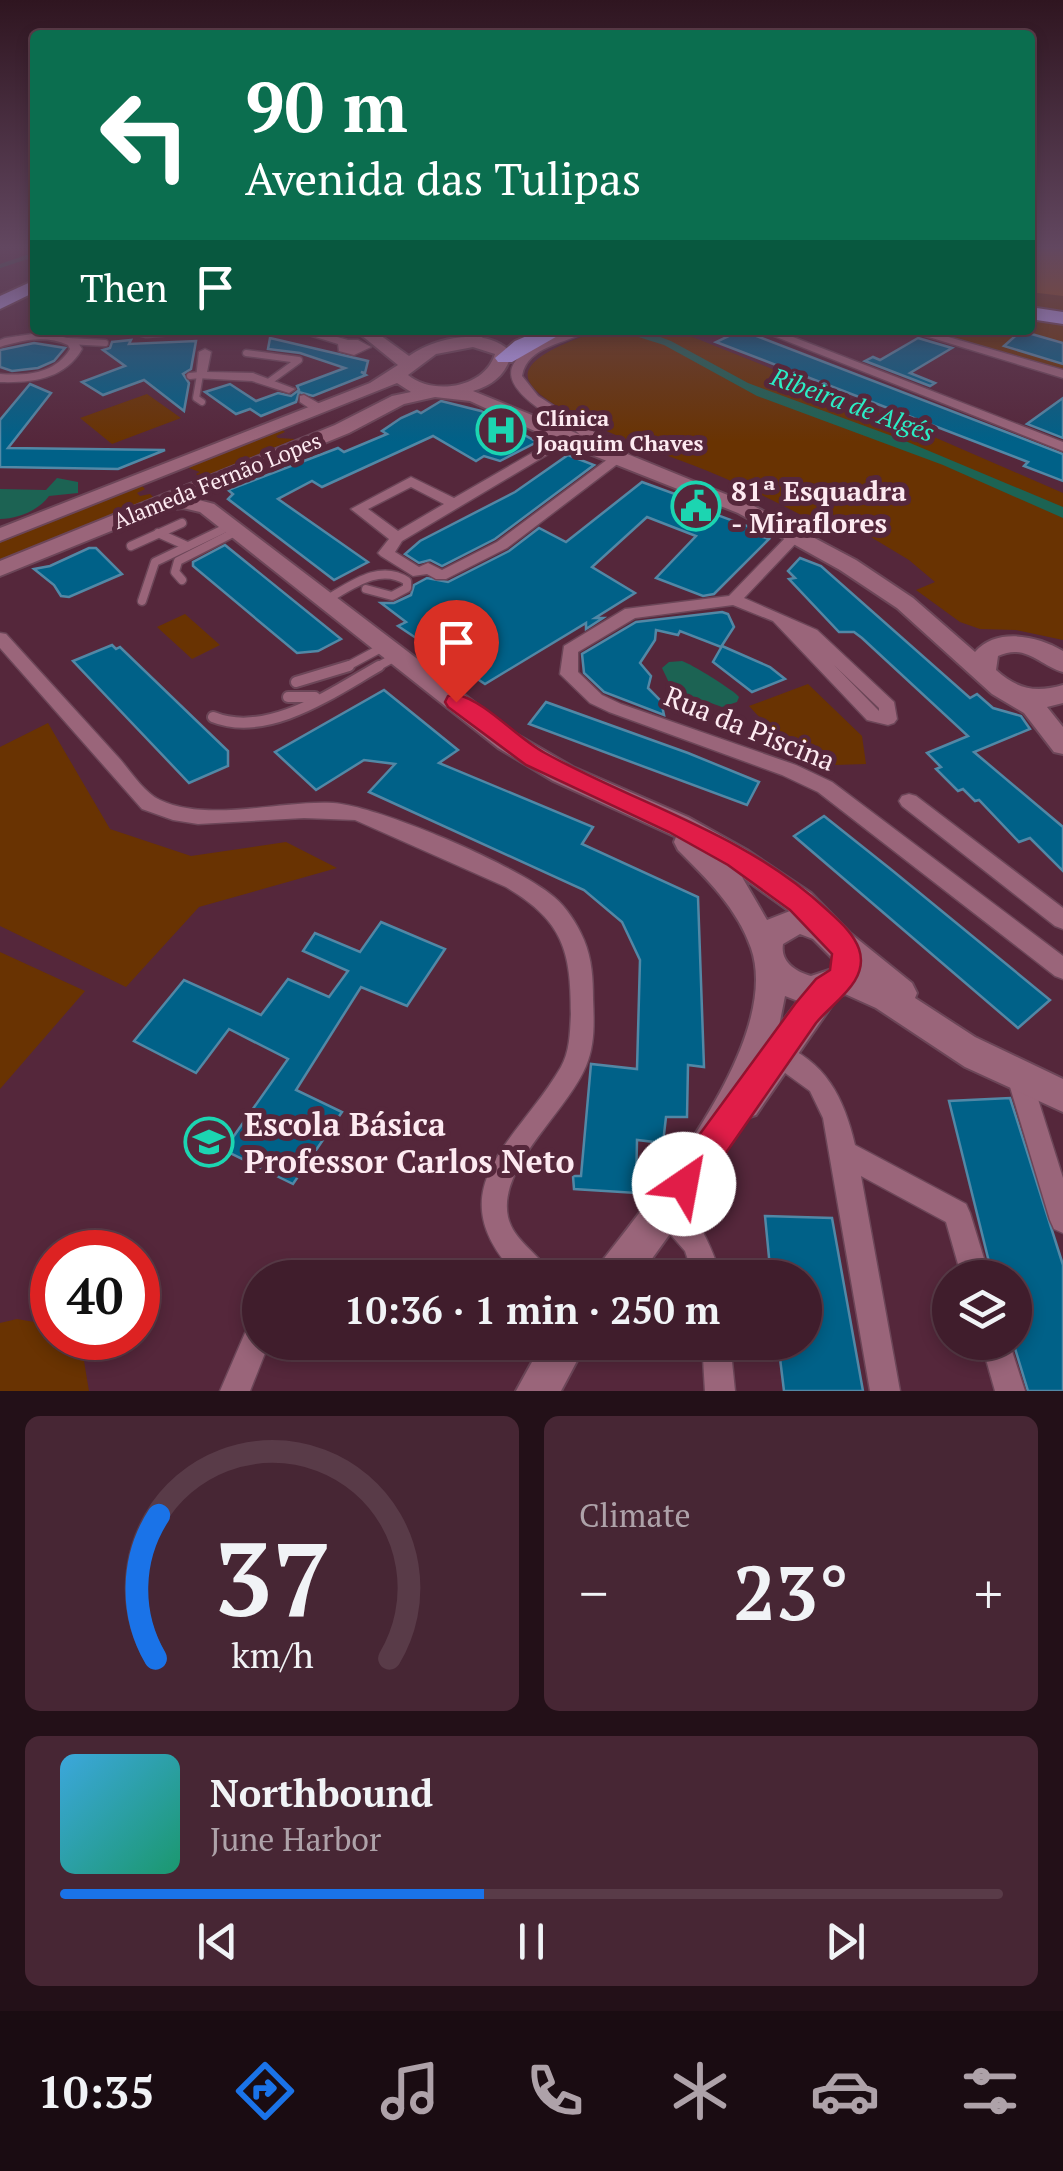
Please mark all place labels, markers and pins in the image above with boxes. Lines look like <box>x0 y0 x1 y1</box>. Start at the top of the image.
place label: Clínica Joaquim Chaves <box>536 403 704 457</box>
hospital icon: Clínica Joaquim Chaves <box>475 404 527 456</box>
place label: 81ª Esquadra - Miraflores <box>731 472 907 541</box>
public building icon: 81ª Esquadra - Miraflores <box>670 480 722 532</box>
pin <box>414 600 499 703</box>
place label: Escola Básica Professor Carlos Neto <box>244 1103 575 1182</box>
school or university icon: Escola Básica Professor Carlos Neto <box>183 1116 235 1168</box>

